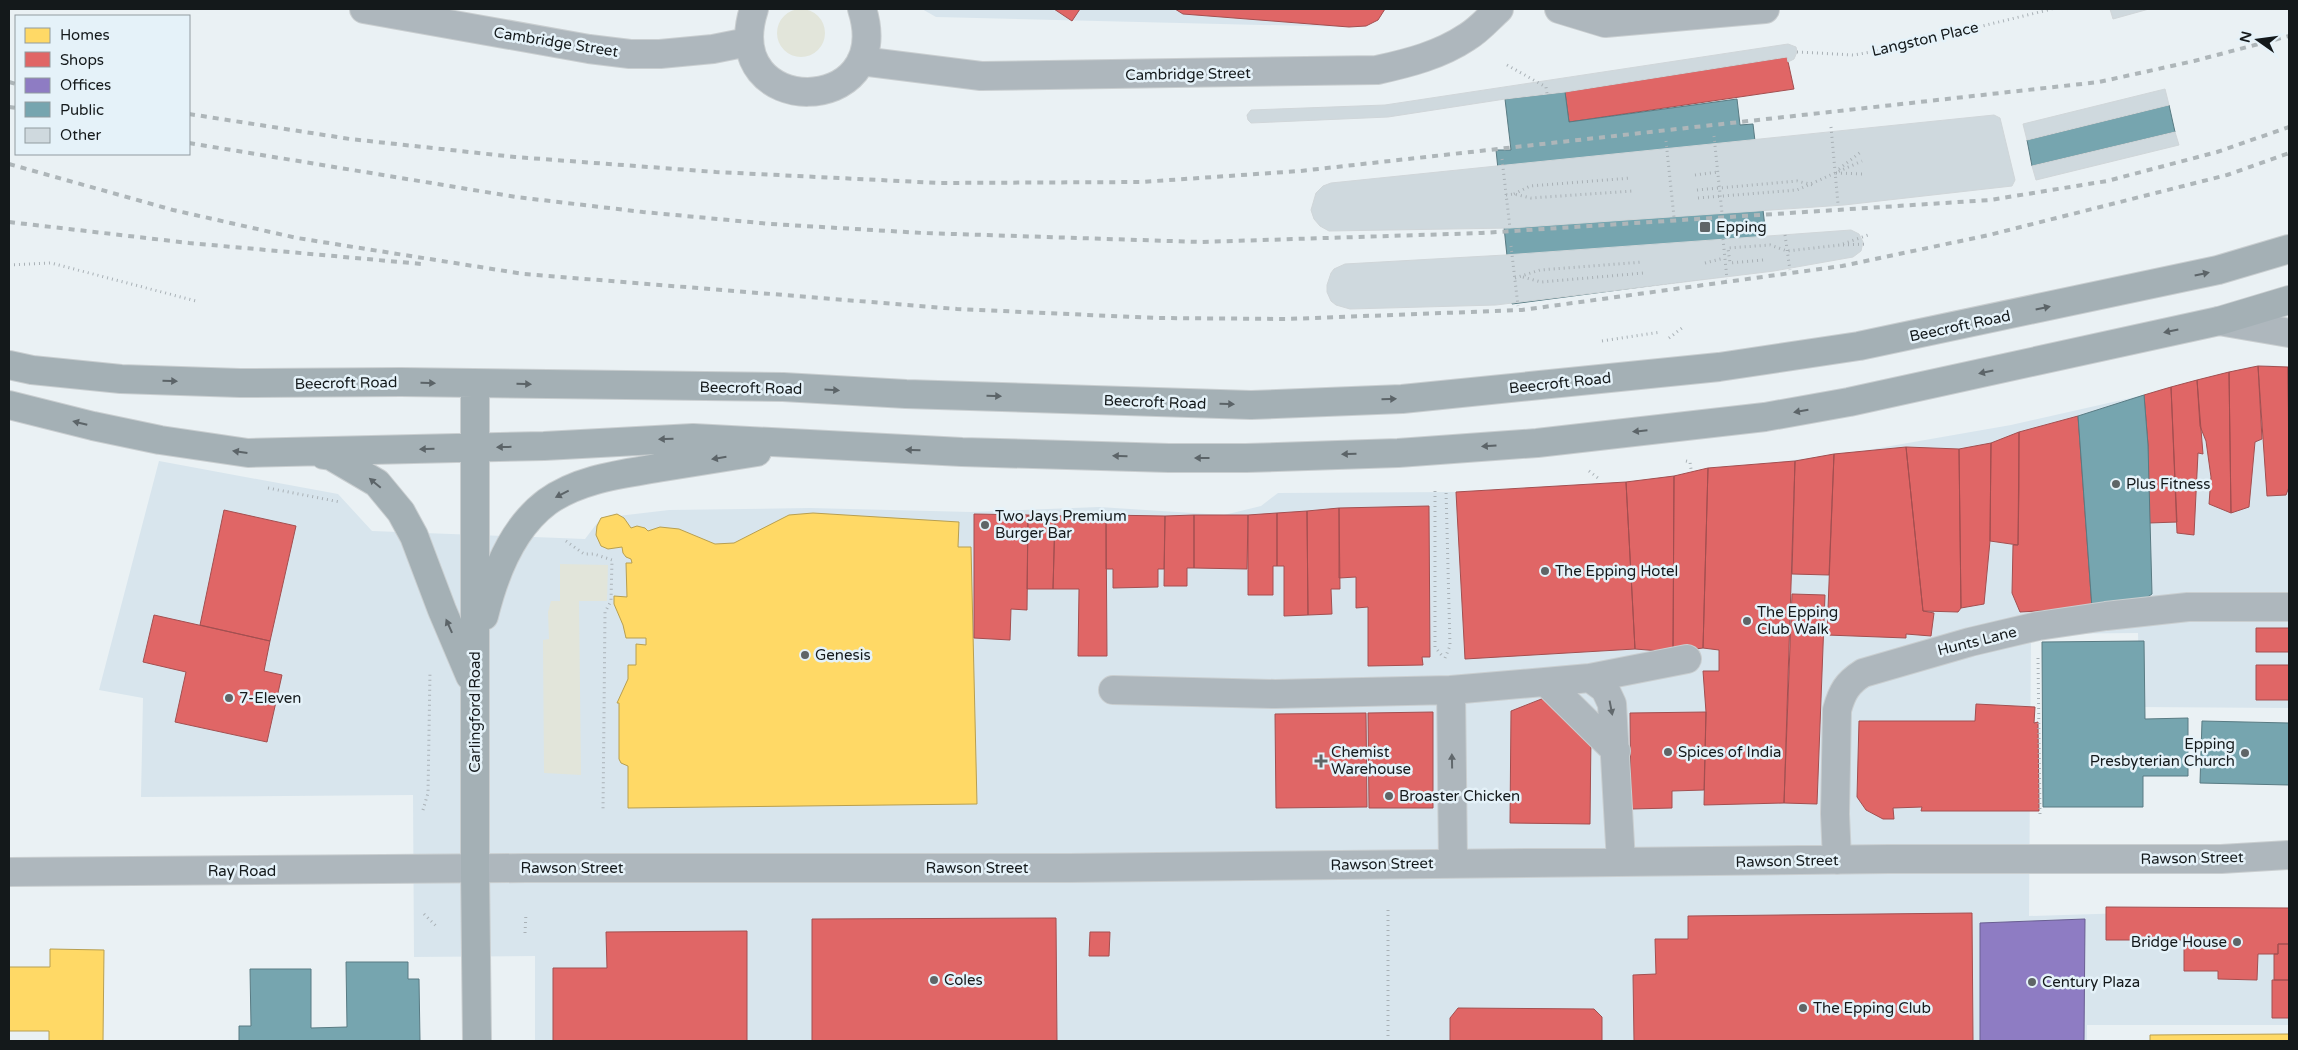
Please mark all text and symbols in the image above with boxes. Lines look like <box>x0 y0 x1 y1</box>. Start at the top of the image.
legend <box>15 15 190 155</box>
north arrow <box>2233 15 2283 65</box>
street label: Langston Place <box>1870 18 1980 60</box>
street label: Cambridge Street <box>492 23 620 61</box>
text: Homes <box>60 26 110 44</box>
text: N <box>2236 29 2255 44</box>
text: Shops <box>60 51 104 69</box>
street label: Cambridge Street <box>1125 64 1251 84</box>
text: Offices <box>60 76 111 94</box>
text: Public <box>60 101 104 119</box>
text: Other <box>60 126 102 144</box>
place label: Epping <box>1716 218 1767 236</box>
marker: Epping <box>1698 220 1712 234</box>
one-way arrow <box>2195 269 2211 277</box>
one-way arrow <box>2036 304 2051 312</box>
street label: Beecroft Road <box>1908 307 2012 345</box>
one-way arrow <box>2164 327 2179 335</box>
one-way arrow <box>1979 368 1994 376</box>
street label: Beecroft Road <box>1508 369 1612 397</box>
street label: Beecroft Road <box>294 373 398 393</box>
one-way arrow <box>162 377 178 385</box>
street label: Beecroft Road <box>699 378 803 398</box>
one-way arrow <box>421 379 437 387</box>
one-way arrow <box>516 380 532 388</box>
one-way arrow <box>824 386 840 394</box>
street label: Beecroft Road <box>1103 391 1207 413</box>
one-way arrow <box>986 393 1002 401</box>
one-way arrow <box>1381 395 1397 403</box>
one-way arrow <box>1219 400 1235 408</box>
one-way arrow <box>1793 407 1809 415</box>
one-way arrow <box>73 419 88 427</box>
one-way arrow <box>1632 427 1648 435</box>
one-way arrow <box>658 435 674 443</box>
one-way arrow <box>495 443 511 451</box>
one-way arrow <box>1480 443 1496 451</box>
one-way arrow <box>418 445 434 453</box>
one-way arrow <box>905 445 921 453</box>
one-way arrow <box>231 448 247 456</box>
one-way arrow <box>1341 450 1357 458</box>
one-way arrow <box>1112 452 1128 460</box>
one-way arrow <box>1194 454 1210 462</box>
one-way arrow <box>711 455 727 463</box>
place label: Plus Fitness <box>2126 475 2210 493</box>
one-way arrow <box>370 477 382 489</box>
marker: Plus Fitness <box>2110 478 2122 490</box>
one-way arrow <box>554 490 569 498</box>
place label: Two Jays Premium Burger Bar <box>995 507 1127 542</box>
marker: Two Jays Premium Burger Bar <box>979 519 991 531</box>
place label: The Epping Hotel <box>1555 562 1678 580</box>
marker: The Epping Hotel <box>1539 565 1551 577</box>
place label: The Epping Club Walk <box>1757 603 1838 638</box>
marker: The Epping Club Walk <box>1741 615 1753 627</box>
one-way arrow <box>444 619 452 633</box>
street label: Hunts Lane <box>1936 622 2018 660</box>
place label: Genesis <box>815 646 871 664</box>
marker: Genesis <box>799 649 811 661</box>
street label: Carlingford Road <box>466 651 484 773</box>
place label: 7-Eleven <box>239 689 301 707</box>
marker: 7-Eleven <box>223 692 235 704</box>
one-way arrow <box>1608 700 1616 716</box>
place label: Epping Presbyterian Church <box>2090 735 2235 770</box>
place label: Chemist Warehouse <box>1331 743 1411 778</box>
place label: Spices of India <box>1678 743 1781 761</box>
marker: Spices of India <box>1662 746 1674 758</box>
marker: Epping Presbyterian Church <box>2239 747 2251 759</box>
one-way arrow <box>1448 753 1456 769</box>
marker: Chemist Warehouse <box>1315 755 1327 767</box>
place label: Broaster Chicken <box>1399 787 1520 805</box>
marker: Broaster Chicken <box>1383 790 1395 802</box>
street label: Rawson Street <box>2140 848 2244 868</box>
street label: Rawson Street <box>1735 851 1839 871</box>
street label: Rawson Street <box>1330 854 1434 874</box>
street label: Rawson Street <box>520 859 624 877</box>
street label: Rawson Street <box>925 859 1029 877</box>
street label: Ray Road <box>208 862 276 880</box>
place label: Bridge House <box>2131 933 2227 951</box>
marker: Bridge House <box>2231 936 2243 948</box>
place label: Coles <box>944 971 983 989</box>
place label: Century Plaza <box>2042 973 2140 991</box>
marker: Coles <box>928 974 940 986</box>
marker: Century Plaza <box>2026 976 2038 988</box>
place label: The Epping Club <box>1813 999 1931 1017</box>
marker: The Epping Club <box>1797 1002 1809 1014</box>

